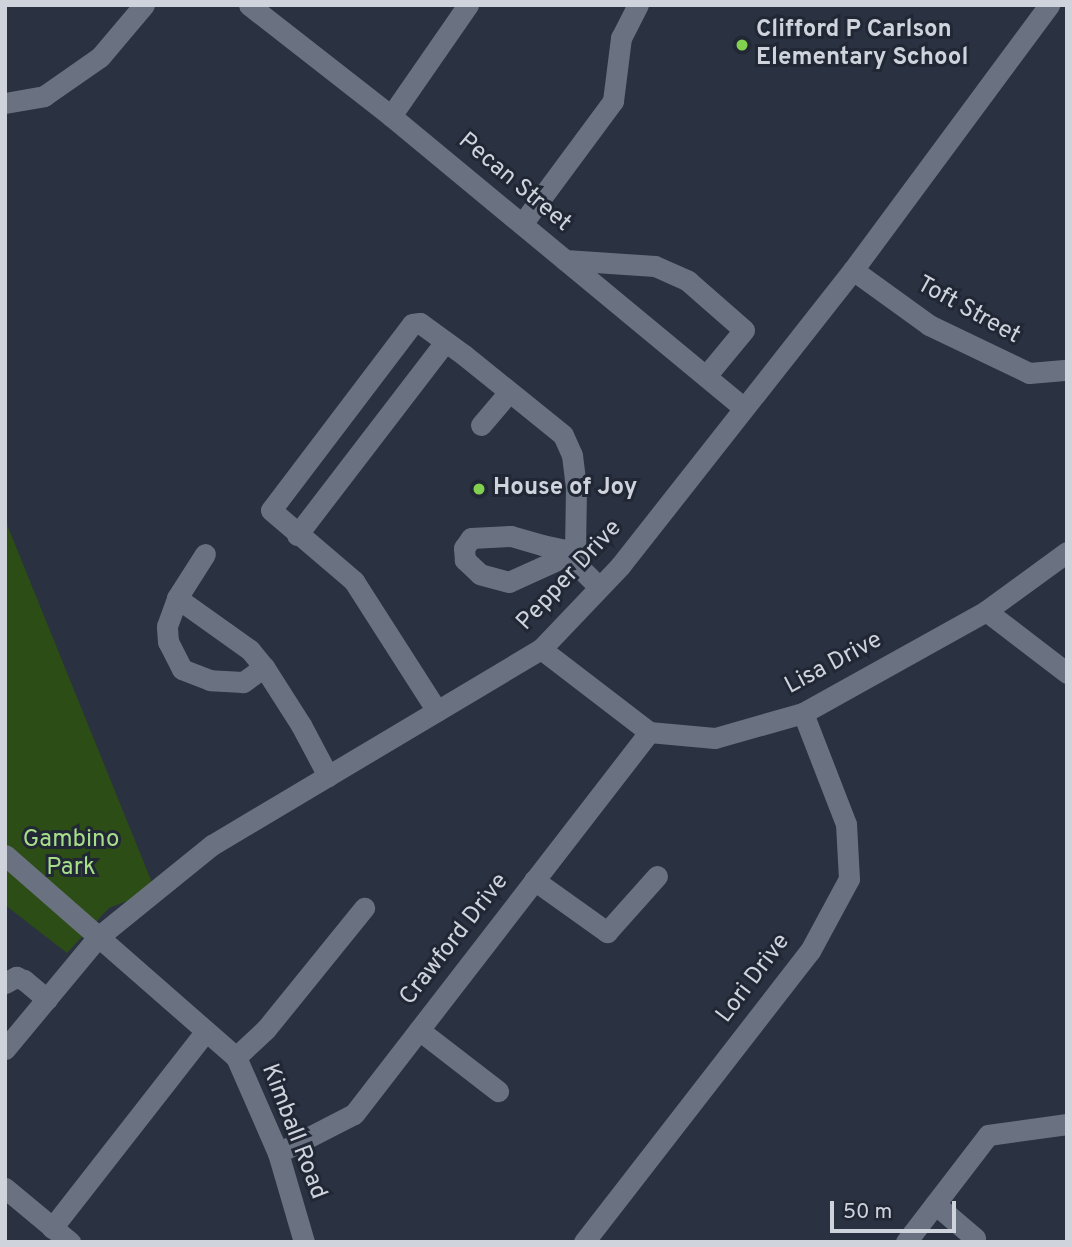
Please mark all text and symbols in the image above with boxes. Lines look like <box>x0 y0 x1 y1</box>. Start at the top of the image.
place label: Clifford P Carlson Elementary School <box>756 17 968 73</box>
marker: Clifford P Carlson Elementary School <box>734 37 750 53</box>
street label: Pecan Street <box>452 127 576 239</box>
street label: Toft Street <box>911 271 1025 351</box>
place label: House of Joy <box>493 475 637 503</box>
marker: House of Joy <box>471 481 487 497</box>
street label: Pepper Drive <box>511 515 629 637</box>
street label: Lisa Drive <box>781 626 887 702</box>
park label: Gambino Park <box>23 827 119 883</box>
street label: Crawford Drive <box>395 868 515 1012</box>
street label: Lori Drive <box>711 929 797 1029</box>
street label: Kimball Road <box>254 1060 332 1204</box>
scale bar <box>834 1188 960 1232</box>
text: 50 m <box>843 1199 892 1226</box>

